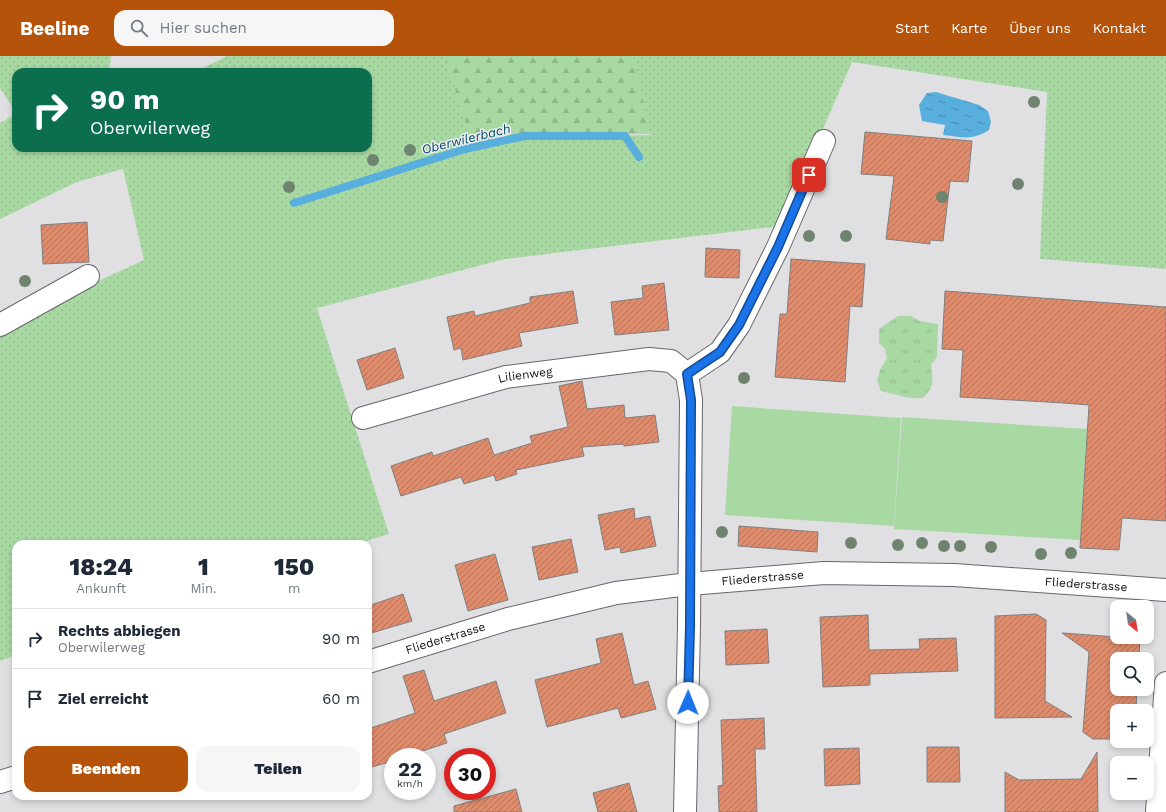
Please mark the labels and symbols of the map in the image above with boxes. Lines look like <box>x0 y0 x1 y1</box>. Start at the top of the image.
water label: Oberwilerbach <box>420 121 512 157</box>
pin <box>792 158 826 192</box>
street label: Lilienweg <box>496 364 554 386</box>
street label: Fliederstrasse <box>721 568 805 588</box>
street label: Fliederstrasse <box>1044 574 1128 594</box>
north arrow <box>1110 600 1154 644</box>
street label: Fliederstrasse <box>404 619 487 657</box>
position arrow <box>667 682 709 724</box>
speed limit sign: 30 <box>444 748 496 800</box>

